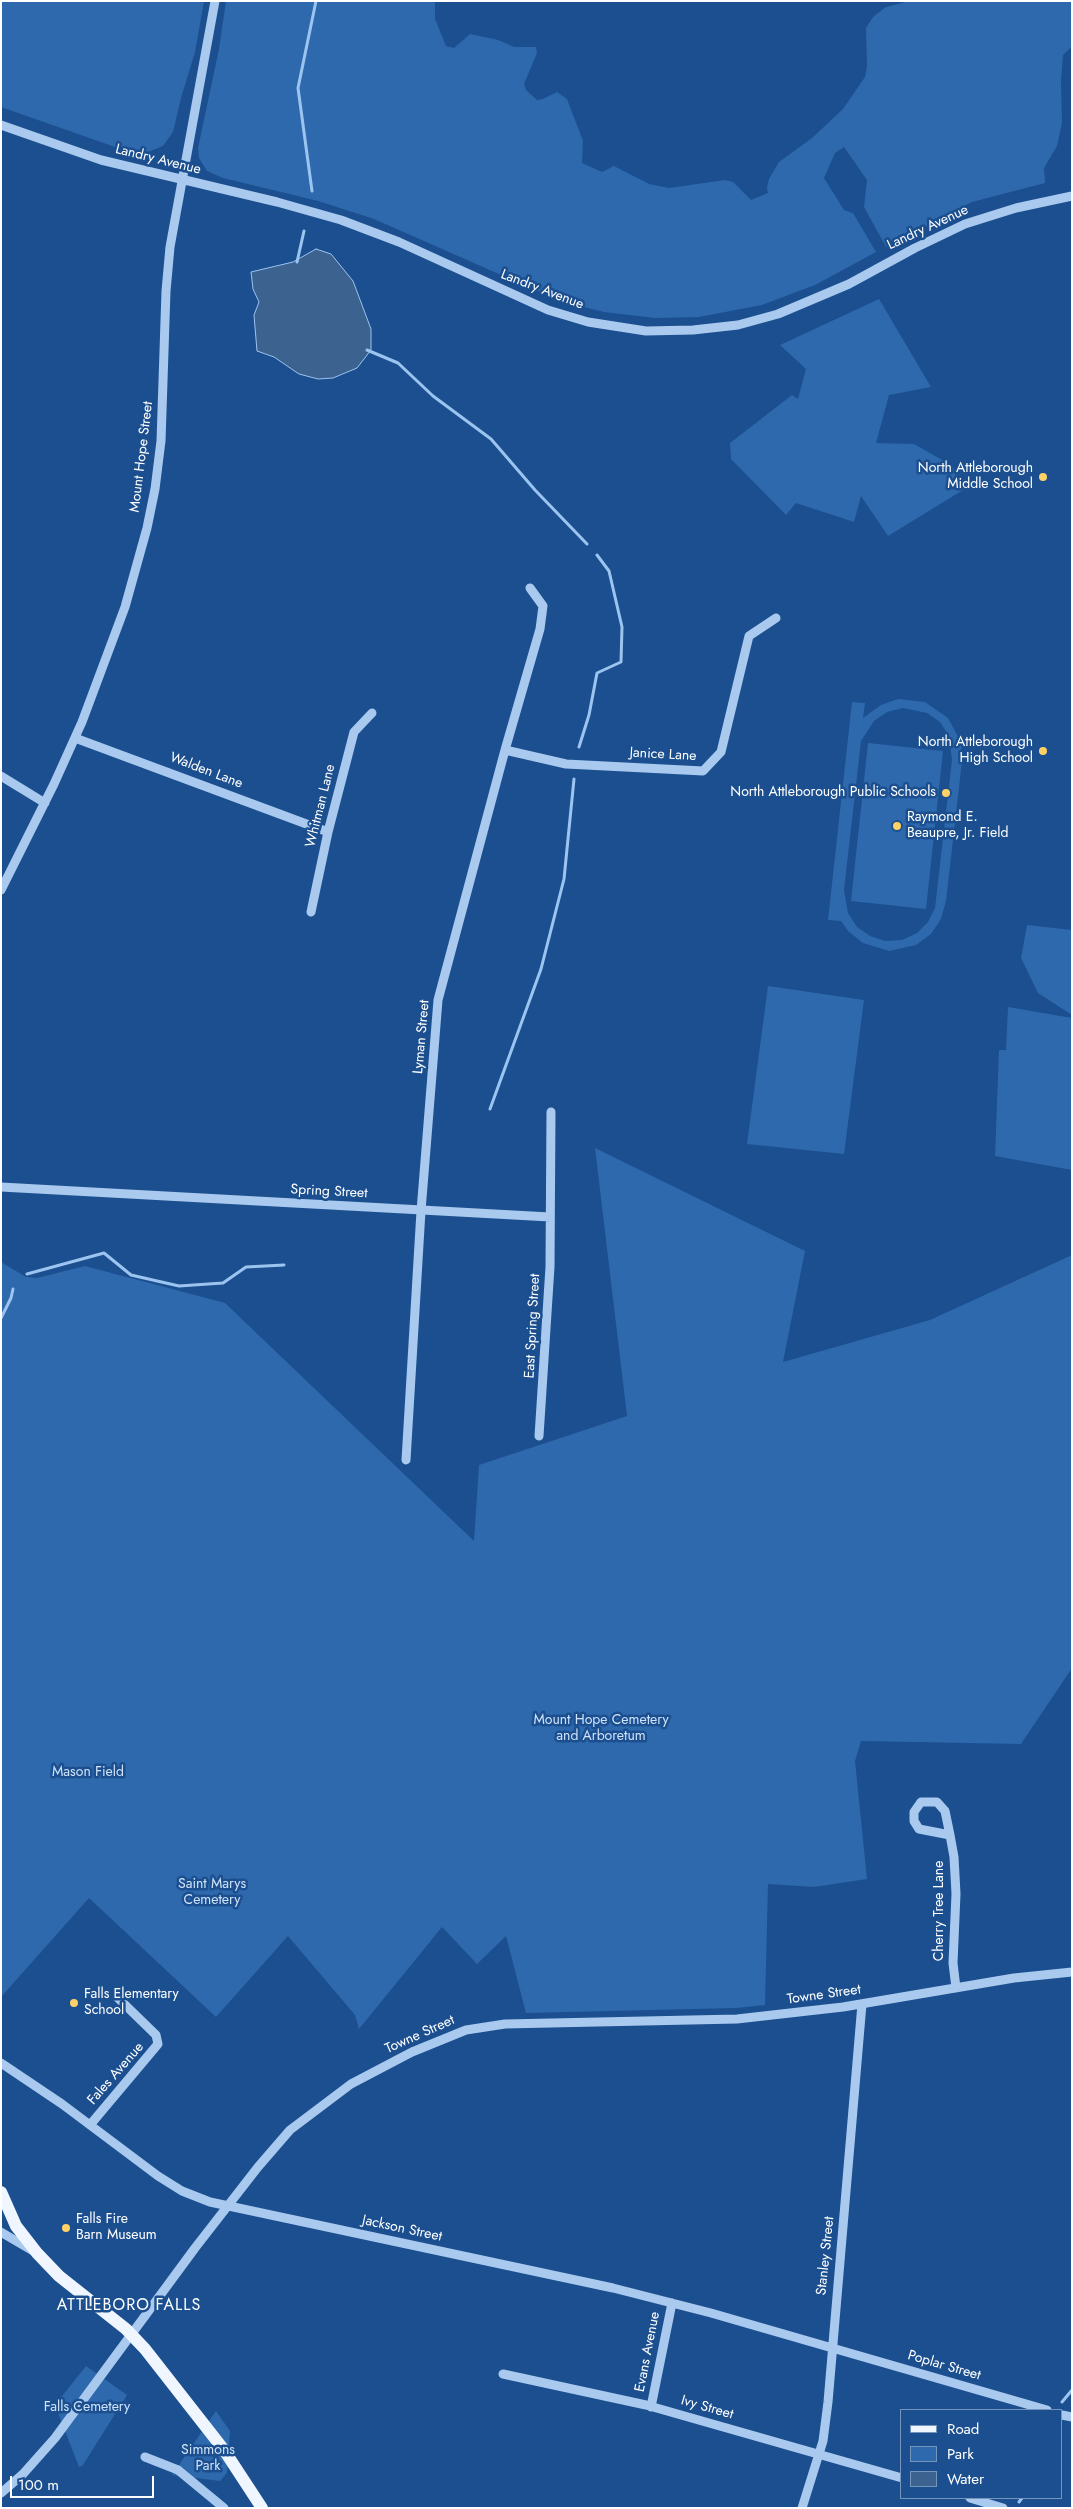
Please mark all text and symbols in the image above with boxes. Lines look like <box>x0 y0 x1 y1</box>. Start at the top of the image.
street label: Landry Avenue <box>113 141 203 179</box>
street label: Landry Avenue <box>885 202 971 254</box>
street label: Landry Avenue <box>498 266 586 314</box>
street label: Mount Hope Street <box>127 401 157 513</box>
place label: North Attleborough Middle School <box>918 461 1033 494</box>
marker: North Attleborough Middle School <box>1037 471 1049 483</box>
place label: North Attleborough High School <box>918 735 1033 768</box>
street label: Janice Lane <box>629 745 697 765</box>
marker: North Attleborough High School <box>1037 745 1049 757</box>
street label: Walden Lane <box>167 749 245 793</box>
street label: Whitman Lane <box>303 763 339 849</box>
place label: North Attleborough Public Schools <box>730 785 936 801</box>
marker: North Attleborough Public Schools <box>940 787 952 799</box>
place label: Raymond E. Beaupre, Jr. Field <box>907 810 1008 842</box>
marker: Raymond E. Beaupre, Jr. Field <box>891 820 903 832</box>
street label: Lyman Street <box>410 999 434 1075</box>
street label: Spring Street <box>290 1182 368 1202</box>
street label: East Spring Street <box>522 1273 544 1379</box>
park label: Mount Hope Cemetery and Arboretum <box>533 1713 669 1745</box>
park label: Mason Field <box>52 1765 124 1781</box>
street label: Cherry Tree Lane <box>932 1861 948 1961</box>
park label: Saint Marys Cemetery <box>178 1877 246 1910</box>
street label: Towne Street <box>786 1982 862 2008</box>
place label: Falls Elementary School <box>84 1987 179 2020</box>
marker: Falls Elementary School <box>68 1997 80 2009</box>
street label: Towne Street <box>383 2012 457 2058</box>
street label: Fales Avenue <box>84 2039 148 2109</box>
place label: Falls Fire Barn Museum <box>76 2212 157 2244</box>
street label: Jackson Street <box>361 2212 443 2246</box>
street label: Stanley Street <box>814 2216 838 2296</box>
marker: Falls Fire Barn Museum <box>60 2222 72 2234</box>
district label: ATTLEBORO FALLS <box>55 2296 203 2316</box>
street label: Evans Avenue <box>632 2310 664 2394</box>
street label: Poplar Street <box>906 2348 982 2384</box>
street label: Ivy Street <box>679 2393 735 2423</box>
park label: Falls Cemetery <box>44 2400 130 2416</box>
legend <box>900 2409 1063 2499</box>
text: Road <box>947 2418 979 2440</box>
park label: Simmons Park <box>181 2443 235 2476</box>
text: Park <box>947 2443 974 2465</box>
scale bar <box>12 2466 156 2498</box>
text: Water <box>947 2468 984 2490</box>
text: 100 m <box>18 2474 59 2496</box>

